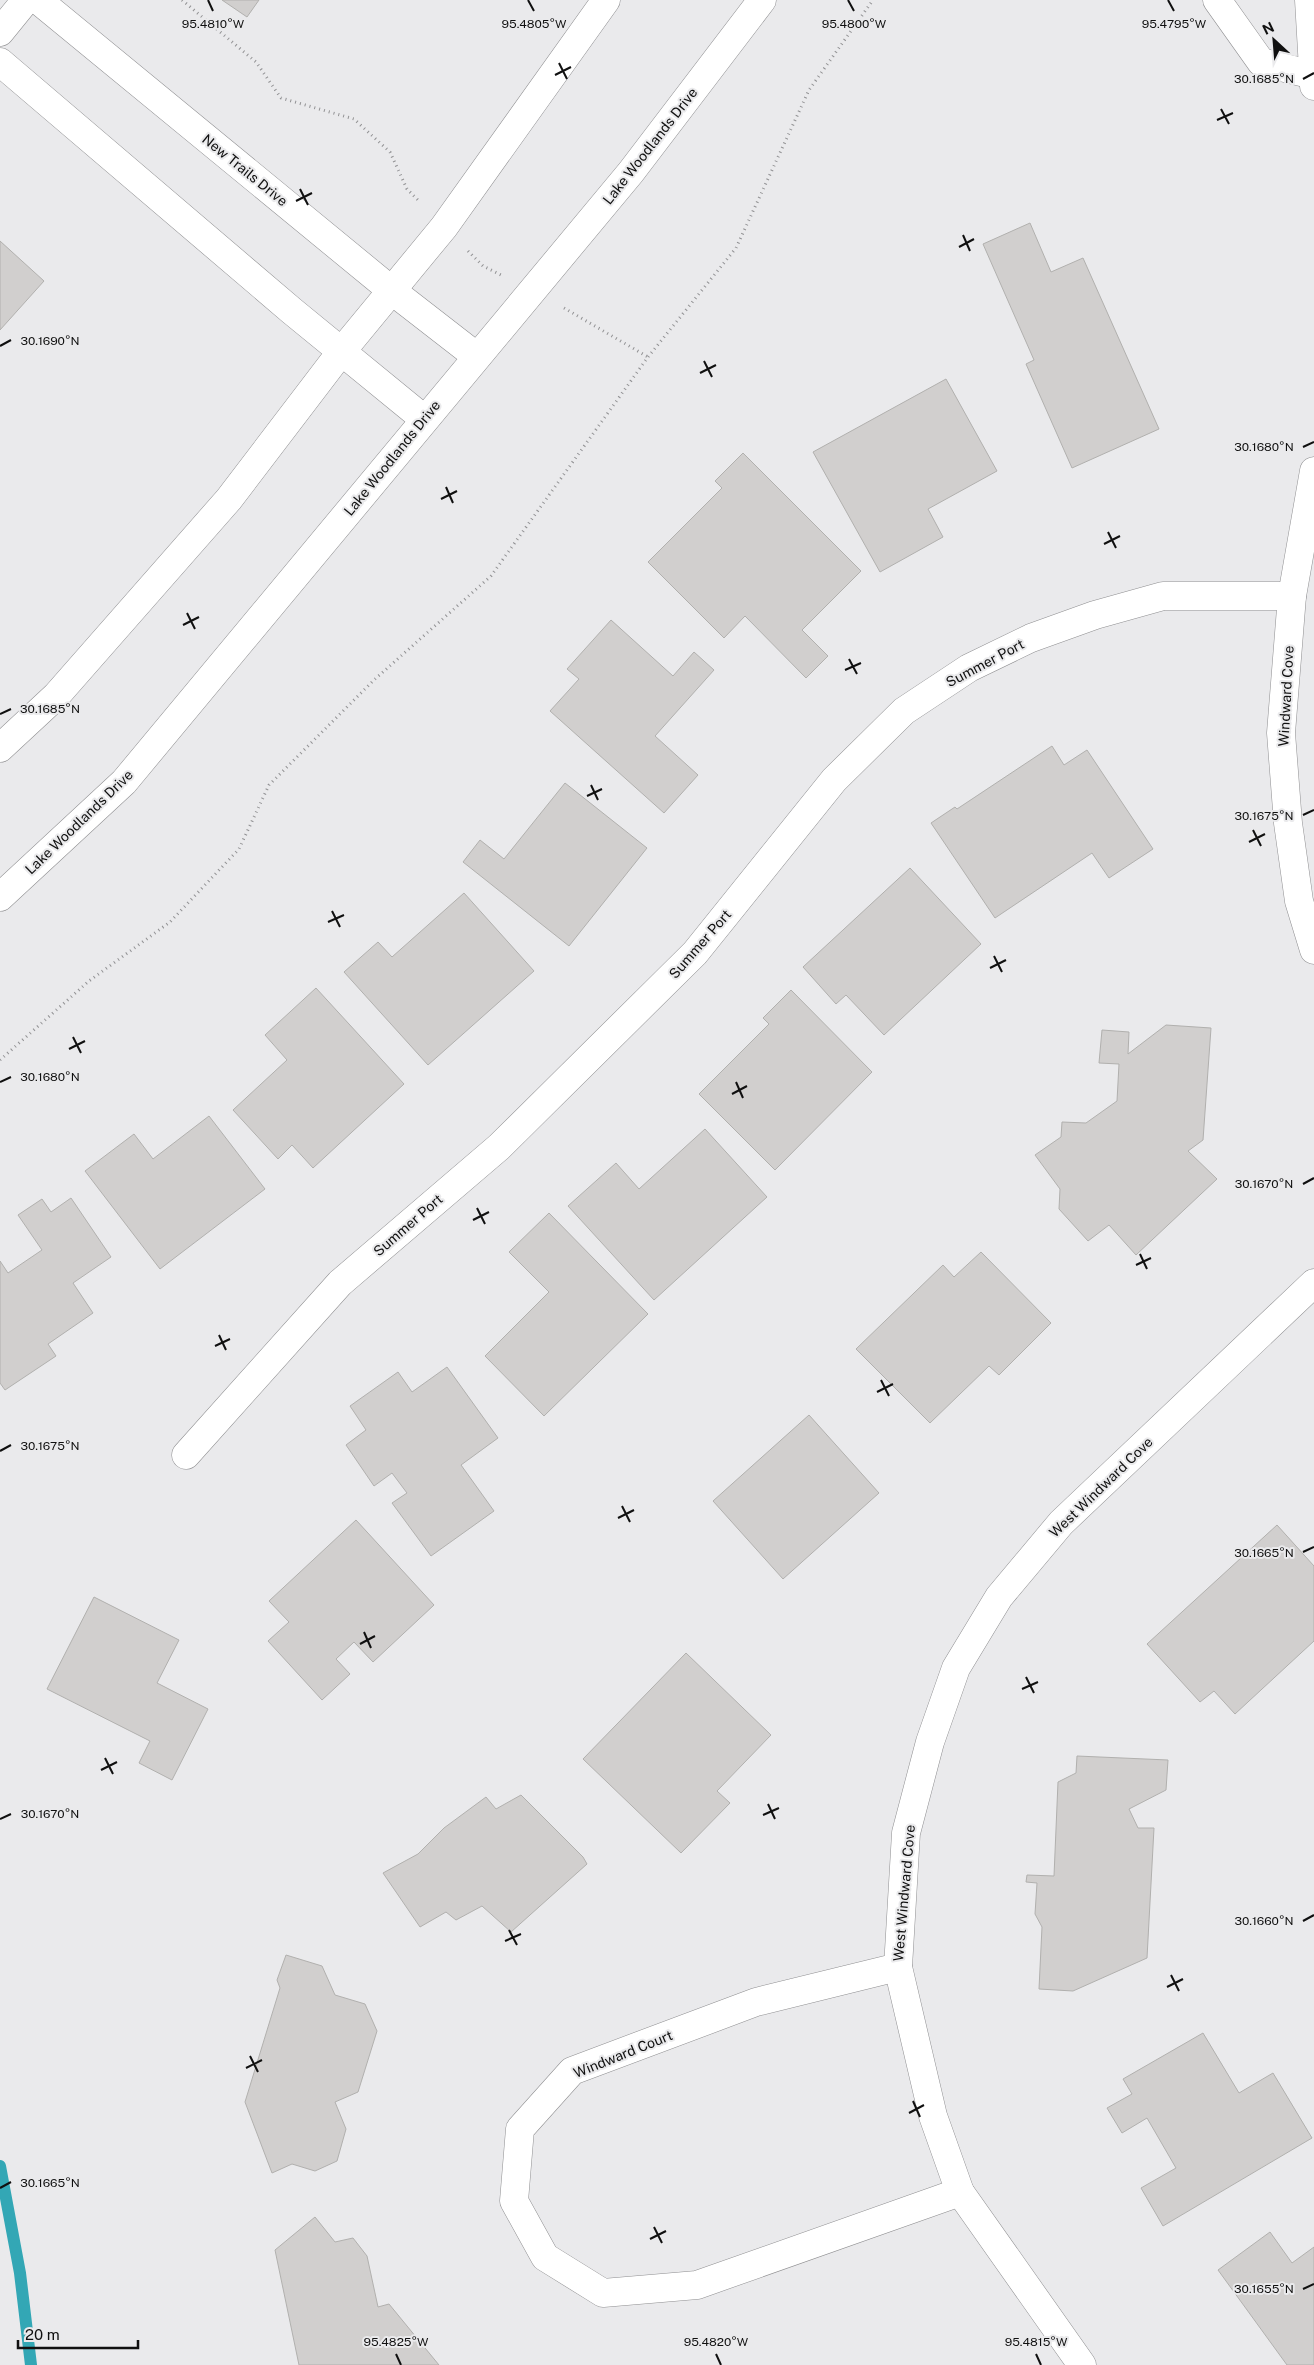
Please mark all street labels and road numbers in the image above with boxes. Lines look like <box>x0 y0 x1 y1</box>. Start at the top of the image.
street label: Lake Woodlands Drive <box>600 85 700 207</box>
street label: New Trails Drive <box>199 131 291 209</box>
street label: Lake Woodlands Drive <box>341 397 443 519</box>
street label: Summer Port <box>943 636 1027 690</box>
street label: Windward Cove <box>1275 645 1297 747</box>
street label: Lake Woodlands Drive <box>22 766 136 878</box>
street label: Summer Port <box>666 906 734 982</box>
street label: Summer Port <box>370 1191 446 1259</box>
street label: West Windward Cove <box>1046 1434 1156 1540</box>
street label: West Windward Cove <box>890 1824 918 1962</box>
street label: Windward Court <box>571 2027 675 2081</box>

